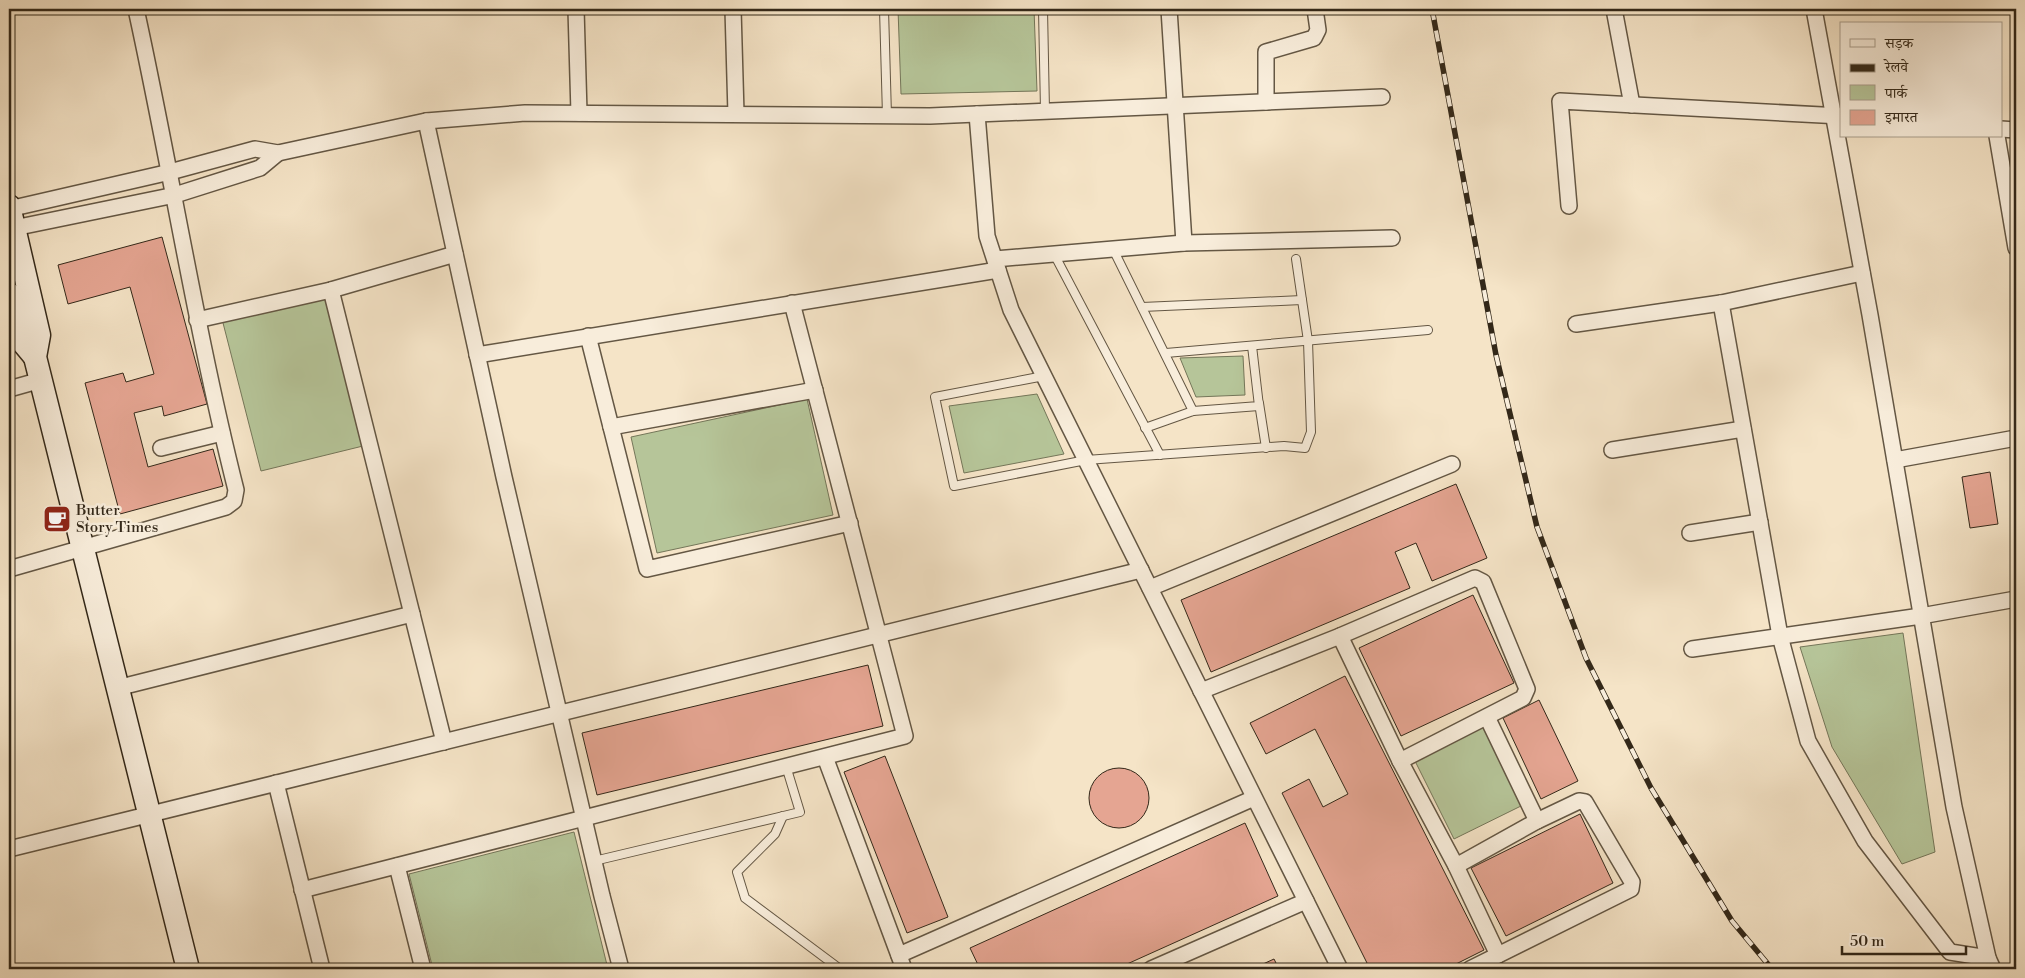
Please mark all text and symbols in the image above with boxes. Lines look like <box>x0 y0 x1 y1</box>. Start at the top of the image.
legend <box>1840 22 2002 138</box>
text: सड़क <box>1884 34 1914 53</box>
text: रेलवे <box>1883 58 1909 77</box>
text: पार्क <box>1884 84 1908 103</box>
text: इमारत <box>1884 108 1919 127</box>
place label: Butter Story Times <box>75 501 158 537</box>
cafe icon: Butter Story Times <box>42 504 72 534</box>
scale bar <box>1842 923 1966 955</box>
text: 50 m <box>1850 932 1884 951</box>

